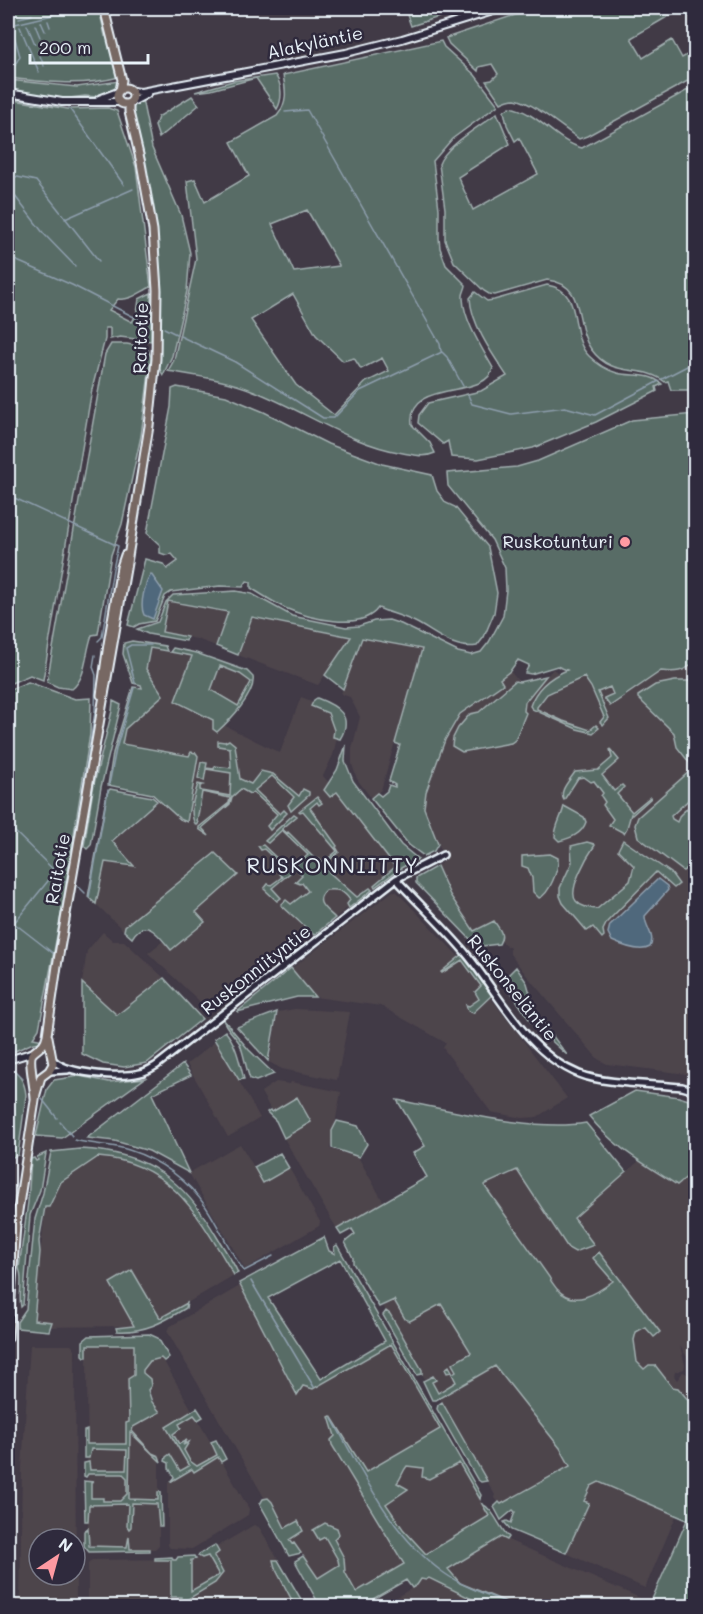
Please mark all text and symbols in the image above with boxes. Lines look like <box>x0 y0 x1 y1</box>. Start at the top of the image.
street label: Alakyläntie <box>265 20 365 64</box>
scale bar <box>30 27 148 65</box>
text: 200 m <box>39 35 91 59</box>
street label: Raitotie <box>127 302 153 374</box>
place label: Ruskotunturi <box>503 529 613 553</box>
marker: Ruskotunturi <box>618 535 632 549</box>
street label: Raitotie <box>39 832 75 906</box>
district label: RUSKONNIITTY <box>246 851 420 878</box>
street label: Ruskonniityntie <box>196 919 315 1020</box>
street label: Ruskonseläntie <box>462 929 563 1046</box>
north arrow <box>27 1527 87 1587</box>
text: N <box>55 1532 77 1557</box>

